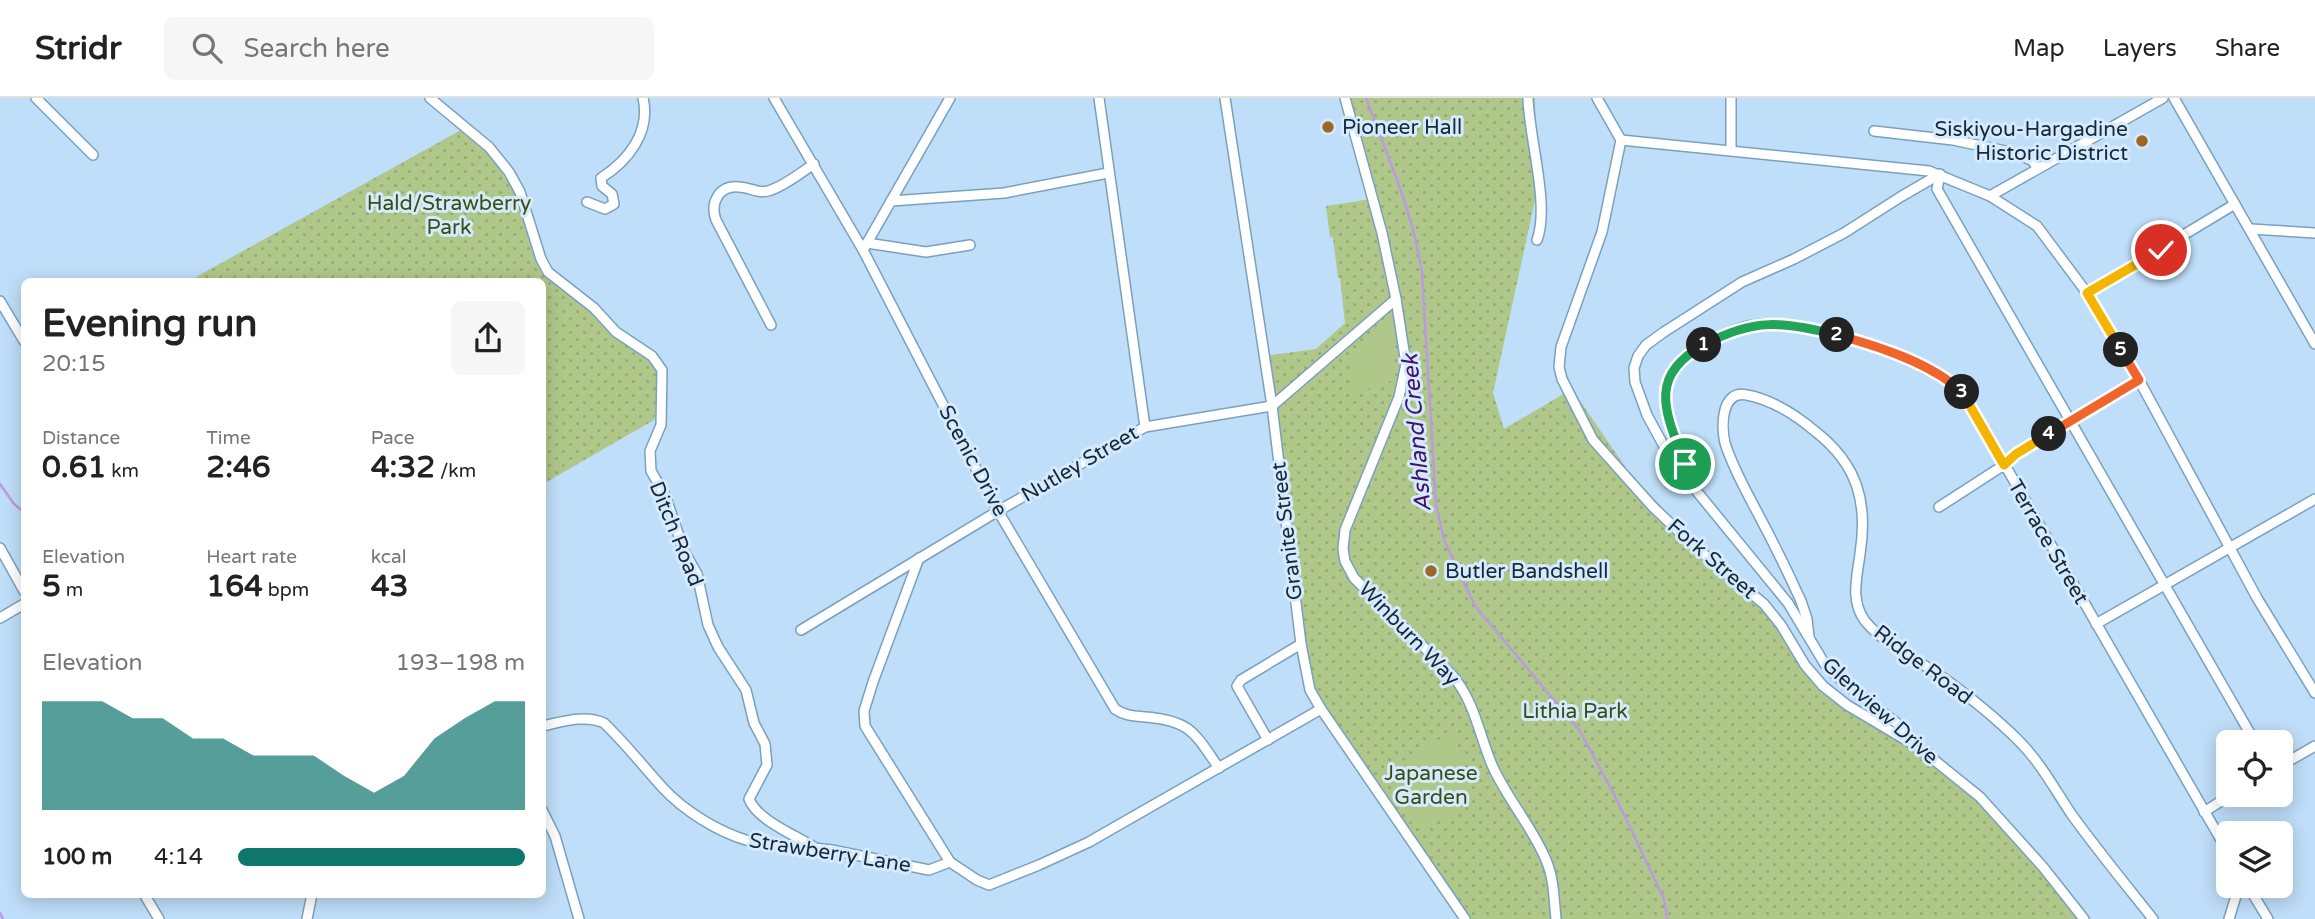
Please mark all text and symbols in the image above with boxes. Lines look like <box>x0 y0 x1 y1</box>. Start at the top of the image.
search box <box>164 17 654 80</box>
text: Stridr <box>35 29 122 68</box>
icon: search <box>188 29 226 67</box>
text: Search here <box>244 33 390 64</box>
text: Map <box>2013 34 2065 63</box>
text: Layers <box>2103 34 2177 63</box>
text: Share <box>2215 34 2280 63</box>
place label: Pioneer Hall <box>1342 115 1462 140</box>
place label: Siskiyou-Hargadine Historic District <box>1934 117 2128 166</box>
marker: Pioneer Hall <box>1320 119 1336 135</box>
marker: Siskiyou-Hargadine Historic District <box>2134 133 2150 149</box>
park label: Hald/Strawberry Park <box>367 191 531 240</box>
pin <box>2131 220 2191 280</box>
icon: check <box>2142 231 2180 269</box>
text: Evening run <box>42 301 257 347</box>
button: share <box>451 301 525 375</box>
pin: 2 <box>1820 317 1854 352</box>
text: 2 <box>1831 323 1842 345</box>
pin: 1 <box>1686 328 1722 362</box>
pin: 5 <box>2104 332 2138 368</box>
text: 1 <box>1698 333 1709 355</box>
text: 5 <box>2115 338 2126 360</box>
text: 20:15 <box>42 350 106 378</box>
water label: Ashland Creek <box>1396 352 1438 513</box>
pin: 3 <box>1944 374 1980 410</box>
text: 3 <box>1956 380 1967 402</box>
street label: Scenic Drive <box>933 401 1013 521</box>
pin: 4 <box>2032 416 2066 452</box>
street label: Nutley Street <box>1017 420 1143 508</box>
text: 4 <box>2043 422 2054 444</box>
text: Distance <box>42 427 120 449</box>
text: Time <box>206 427 251 449</box>
text: Pace <box>371 427 414 449</box>
pin <box>1655 434 1715 494</box>
icon: arrive <box>1666 445 1704 483</box>
text: 0.61 <box>42 449 106 486</box>
text: 2:46 <box>206 449 271 486</box>
text: 4:32 <box>371 449 435 486</box>
text: km <box>106 460 139 482</box>
text: /km <box>435 460 476 482</box>
street label: Granite Street <box>1266 460 1308 602</box>
street label: Terrace Street <box>2002 475 2094 609</box>
street label: Ditch Road <box>644 478 708 590</box>
street label: Fork Street <box>1662 514 1762 604</box>
text: Elevation <box>42 546 125 568</box>
text: Heart rate <box>206 546 297 568</box>
text: kcal <box>371 546 406 568</box>
place label: Butler Bandshell <box>1445 559 1608 584</box>
marker: Butler Bandshell <box>1423 563 1439 579</box>
text: 5 <box>42 568 61 605</box>
text: 164 <box>206 568 263 605</box>
text: 43 <box>371 568 408 605</box>
street label: Winburn Way <box>1353 577 1465 691</box>
text: m <box>61 579 83 601</box>
text: bpm <box>263 579 309 601</box>
street label: Ridge Road <box>1869 620 1977 710</box>
text: Elevation <box>42 649 143 677</box>
text: 193–198 m <box>396 649 525 677</box>
street label: Glenview Drive <box>1817 652 1943 770</box>
park label: Lithia Park <box>1522 699 1628 724</box>
map controls <box>2216 730 2293 898</box>
button: locate <box>2216 730 2293 807</box>
park label: Japanese Garden <box>1384 761 1478 810</box>
button: layers <box>2216 821 2293 898</box>
street label: Strawberry Lane <box>747 828 913 878</box>
text: 100 m <box>42 843 112 871</box>
text: 4:14 <box>154 843 203 871</box>

